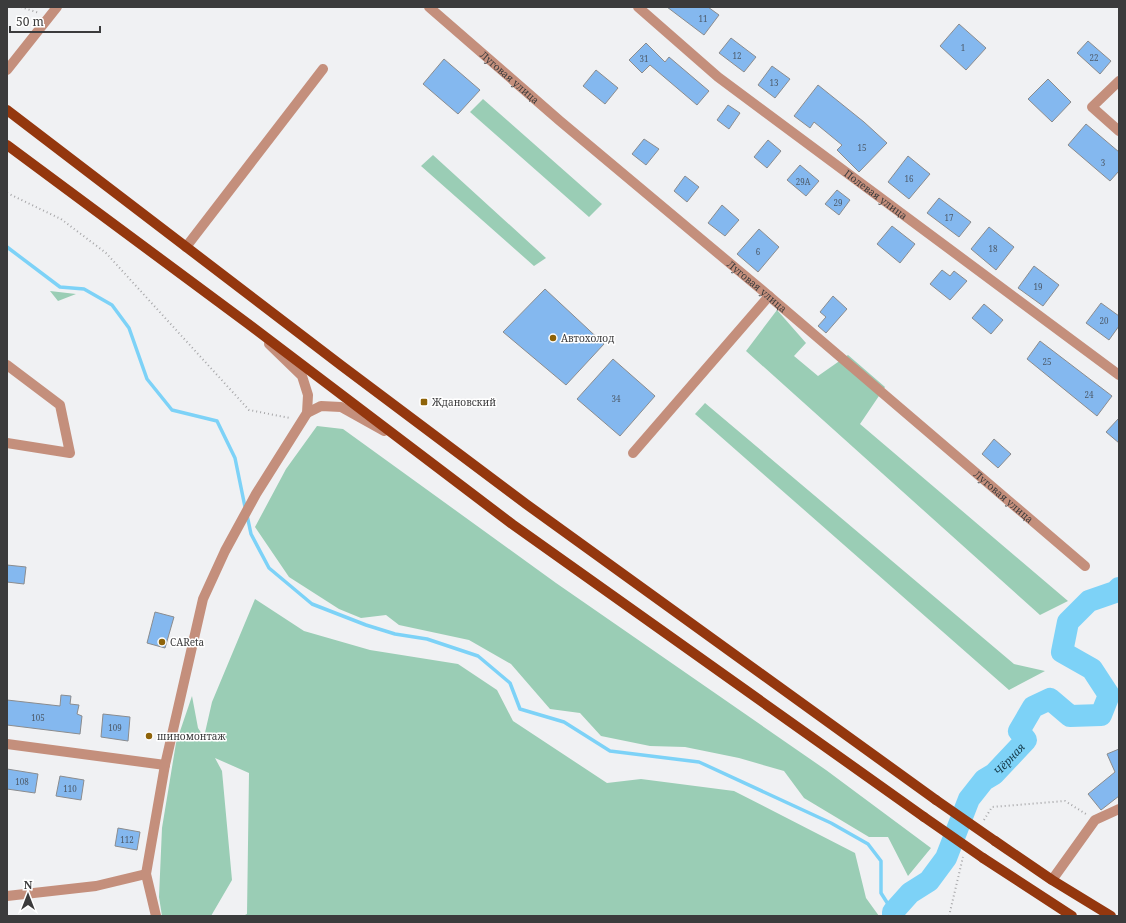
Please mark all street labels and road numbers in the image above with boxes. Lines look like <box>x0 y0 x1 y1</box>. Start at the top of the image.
street label: Луговая улица <box>477 48 542 107</box>
street label: Полевая улица <box>841 166 911 223</box>
street label: Луговая улица <box>724 257 790 316</box>
street label: Луговая улица <box>971 467 1037 526</box>

